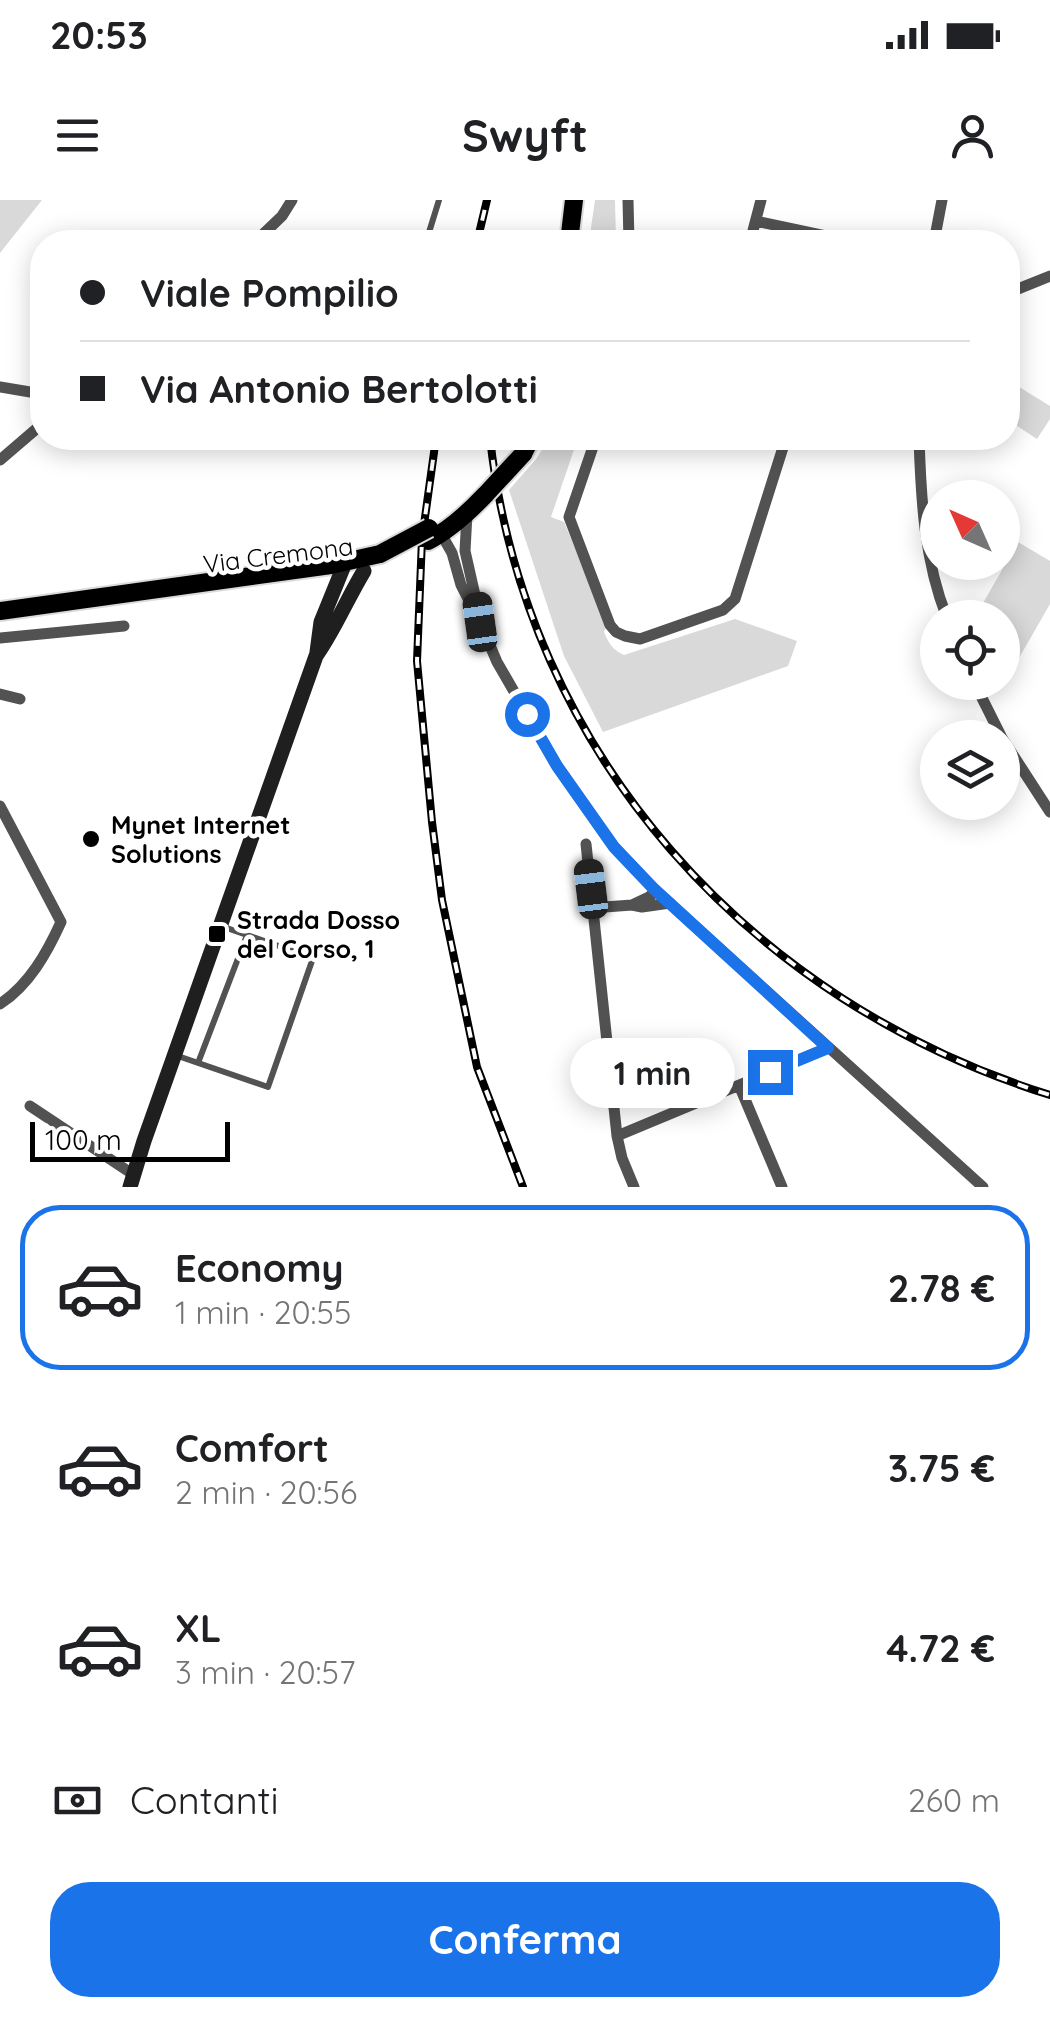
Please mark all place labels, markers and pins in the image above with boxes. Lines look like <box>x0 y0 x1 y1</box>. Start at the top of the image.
place label: Mynet Internet Solutions <box>111 809 290 869</box>
marker: Mynet Internet Solutions <box>80 828 102 850</box>
place label: Strada Dosso del Corso, 1 <box>237 904 400 964</box>
marker: Strada Dosso del Corso, 1 <box>206 923 228 945</box>

